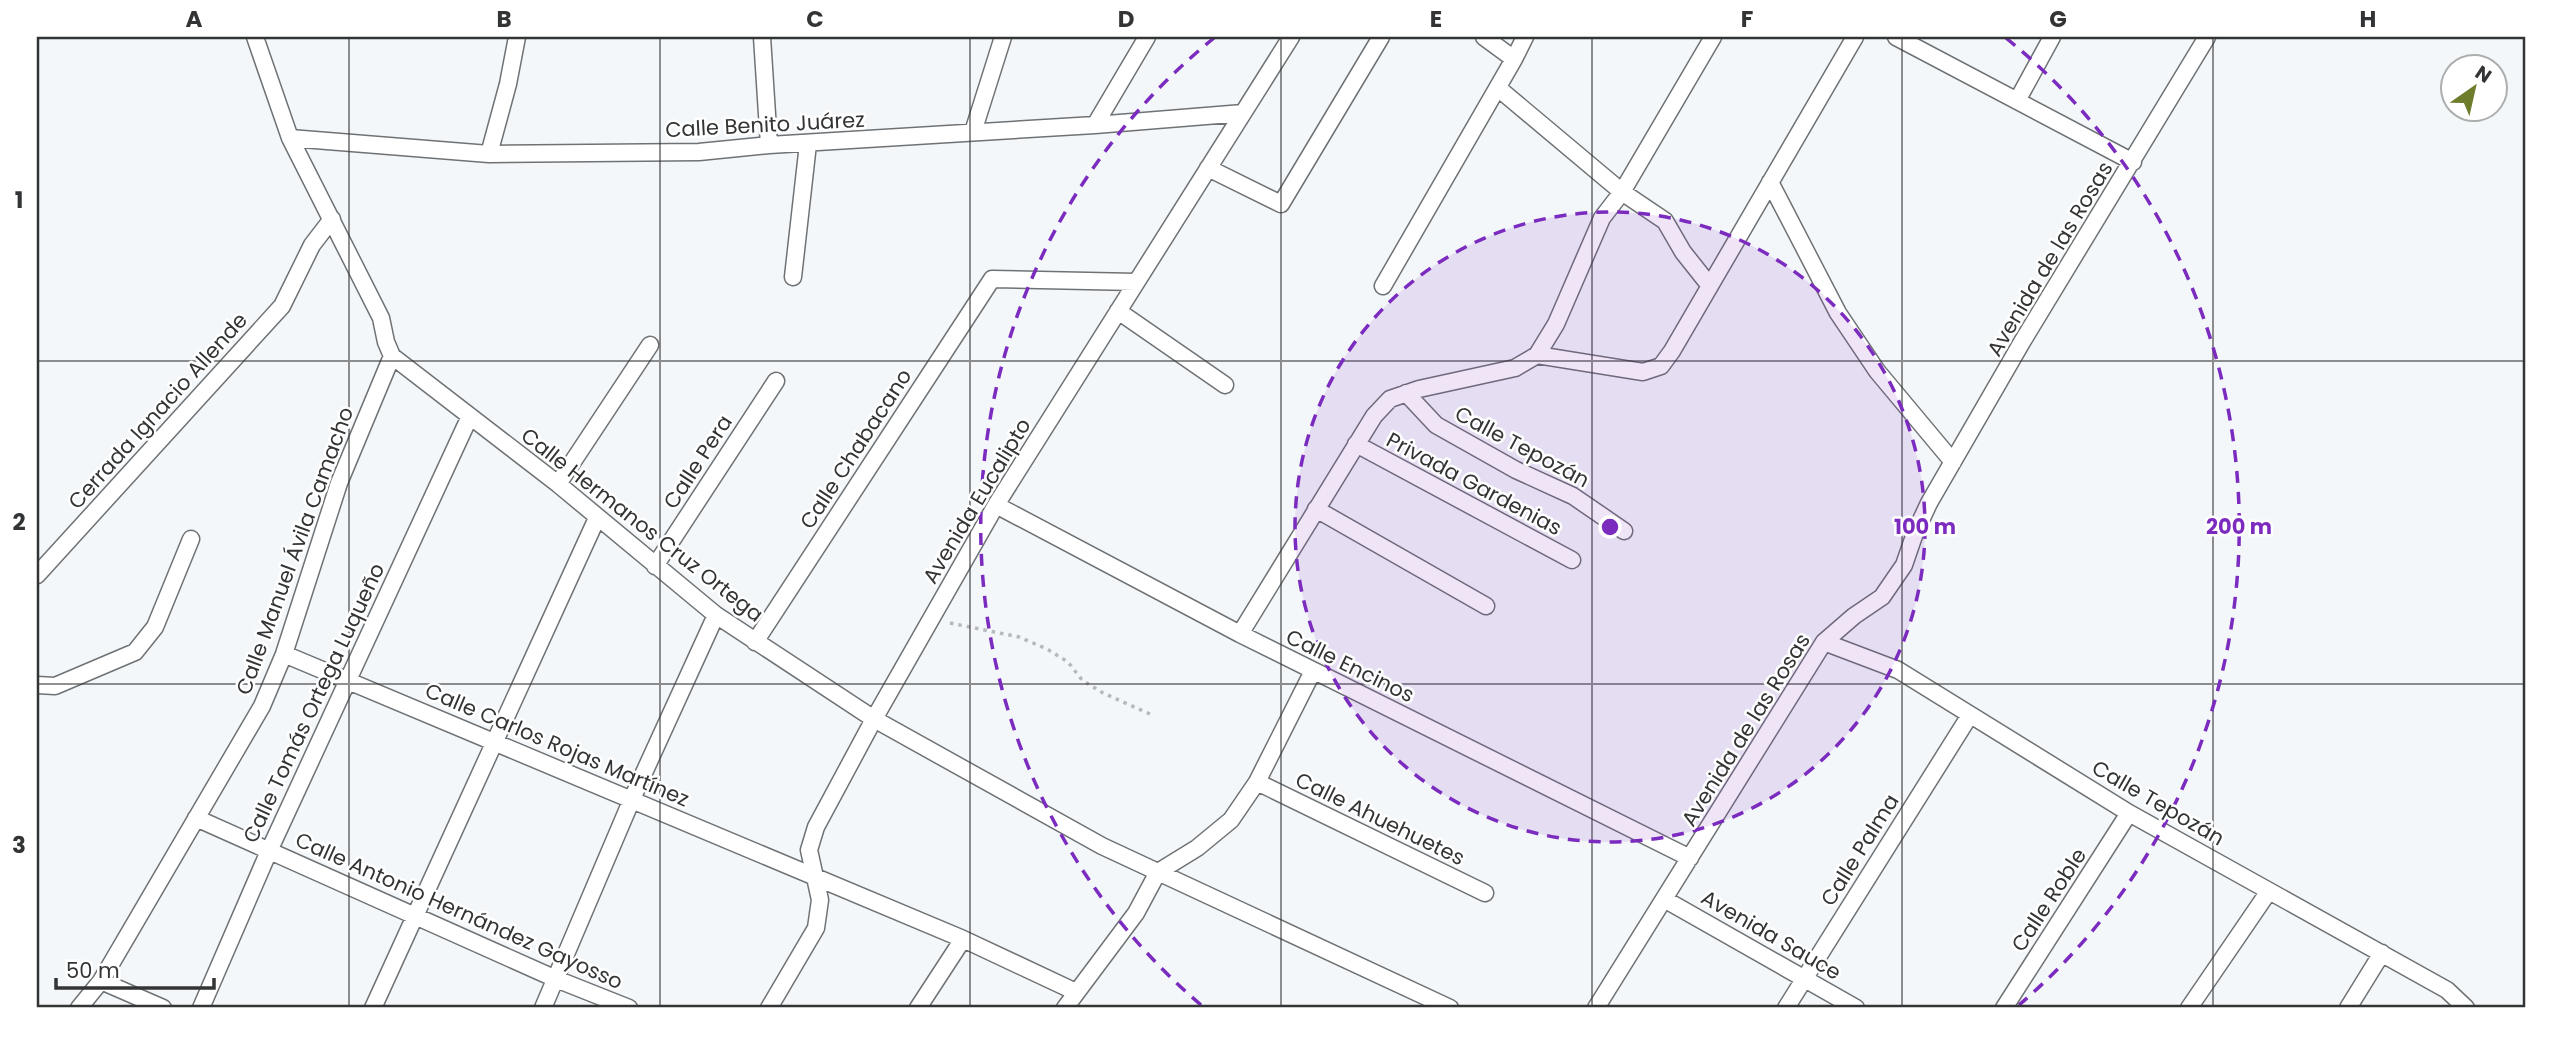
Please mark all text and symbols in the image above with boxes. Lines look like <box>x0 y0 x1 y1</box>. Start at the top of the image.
text: A <box>186 3 203 35</box>
text: B <box>496 3 512 35</box>
text: C <box>806 3 824 35</box>
text: D <box>1118 3 1134 35</box>
text: E <box>1430 3 1442 35</box>
text: F <box>1741 3 1753 35</box>
text: G <box>2049 3 2067 35</box>
text: H <box>2360 3 2376 35</box>
north arrow <box>2440 52 2510 122</box>
text: N <box>2470 59 2497 90</box>
street label: Calle Benito Juárez <box>664 105 865 144</box>
street label: Avenida de las Rosas <box>1980 156 2119 362</box>
text: 1 <box>15 184 23 216</box>
street label: Cerrada Ignacio Allende <box>61 306 254 515</box>
street label: Calle Chabacano <box>793 363 918 534</box>
street label: Calle Tepozán <box>1450 399 1595 494</box>
street label: Calle Manuel Ávila Camacho <box>229 403 360 699</box>
street label: Calle Pera <box>656 409 739 514</box>
street label: Avenida Eucalipto <box>916 413 1037 589</box>
street label: Calle Hermanos Cruz Ortega <box>515 421 769 628</box>
street label: Privada Gardenias <box>1382 425 1567 542</box>
text: 2 <box>12 506 26 538</box>
text: 100 m <box>1894 512 1956 541</box>
text: 200 m <box>2206 512 2272 541</box>
centre of rings <box>1598 515 1622 539</box>
street label: Calle Tomás Ortega Luqueño <box>236 558 391 847</box>
street label: Calle Encinos <box>1281 622 1419 709</box>
street label: Avenida de las Rosas <box>1674 628 1817 832</box>
street label: Calle Carlos Rojas Martínez <box>421 676 694 813</box>
street label: Calle Tepozán <box>2087 753 2230 852</box>
street label: Calle Ahuehuetes <box>1291 765 1470 872</box>
street label: Calle Palma <box>1814 788 1905 911</box>
street label: Calle Antonio Hernández Gayosso <box>291 825 628 996</box>
text: 3 <box>12 829 26 861</box>
street label: Calle Roble <box>2004 842 2093 957</box>
street label: Avenida Sauce <box>1696 883 1847 986</box>
scale bar <box>56 947 214 991</box>
text: 50 m <box>66 956 120 985</box>

